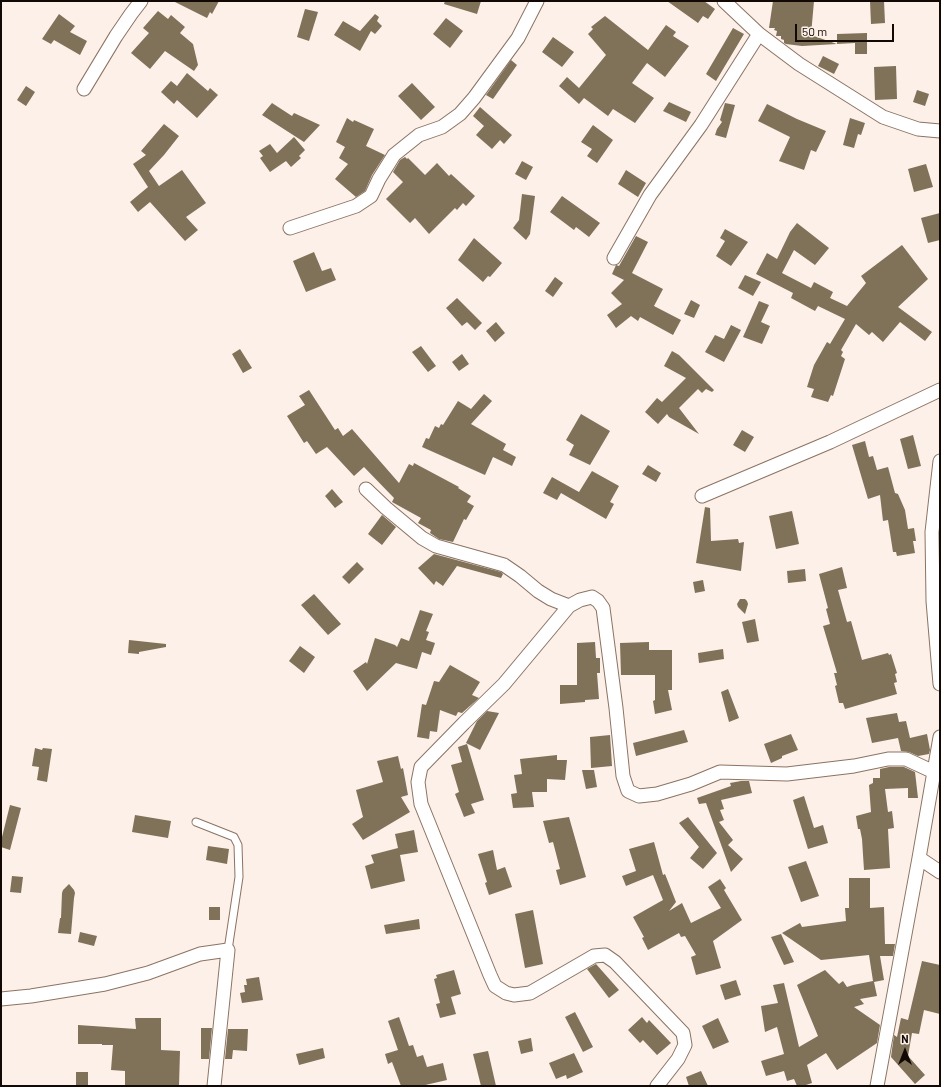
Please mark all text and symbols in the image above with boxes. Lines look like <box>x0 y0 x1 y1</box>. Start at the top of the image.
scale bar <box>797 16 896 42</box>
text: 50 m <box>802 24 827 38</box>
north arrow <box>885 1031 925 1071</box>
text: N <box>901 1032 909 1045</box>

